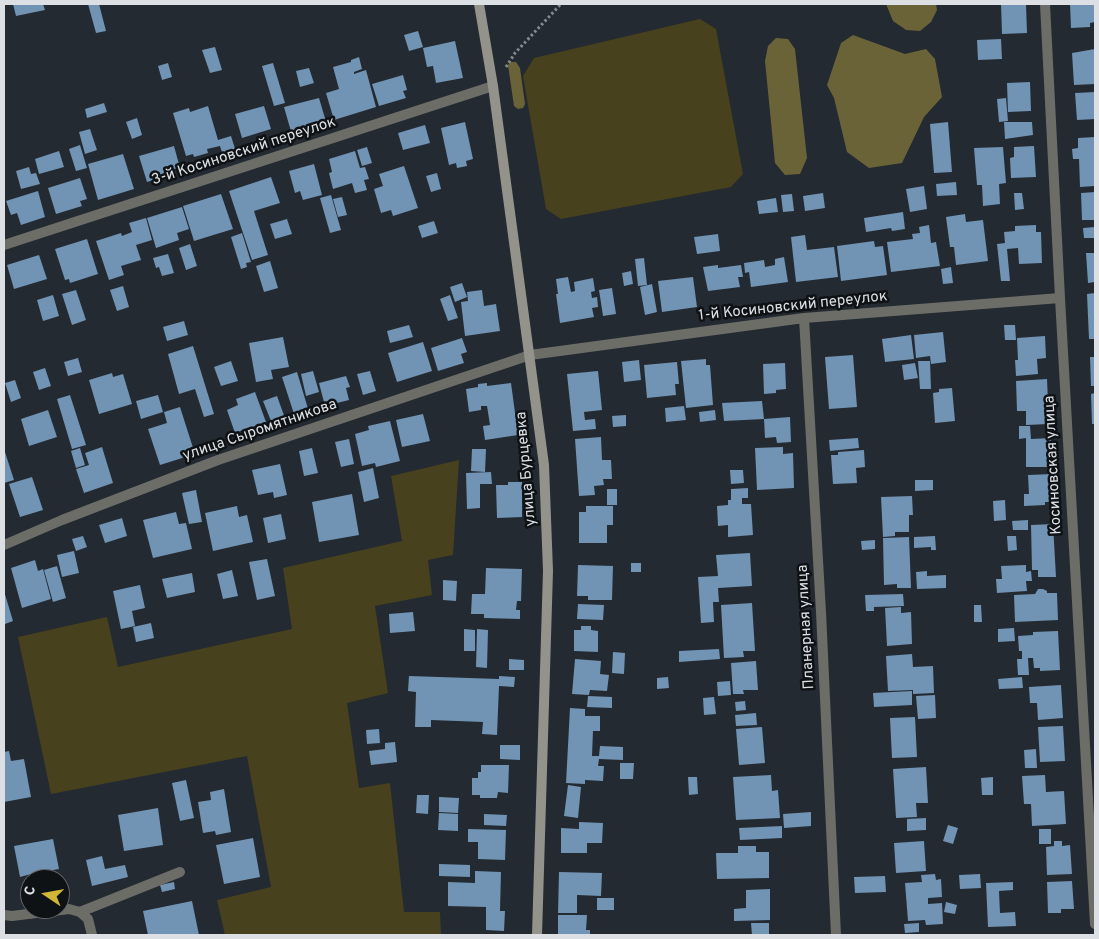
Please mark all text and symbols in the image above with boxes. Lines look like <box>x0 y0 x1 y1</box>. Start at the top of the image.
street label: 3-й Косиновский переулок <box>150 114 338 190</box>
street label: 1-й Косиновский переулок <box>698 288 888 326</box>
street label: Косиновская улица <box>1041 395 1067 535</box>
street label: улица Сыромятникова <box>181 396 339 466</box>
street label: улица Бурцевка <box>513 411 541 527</box>
street label: Планерная улица <box>795 564 819 690</box>
north arrow <box>20 869 70 919</box>
text: С <box>22 885 40 897</box>

